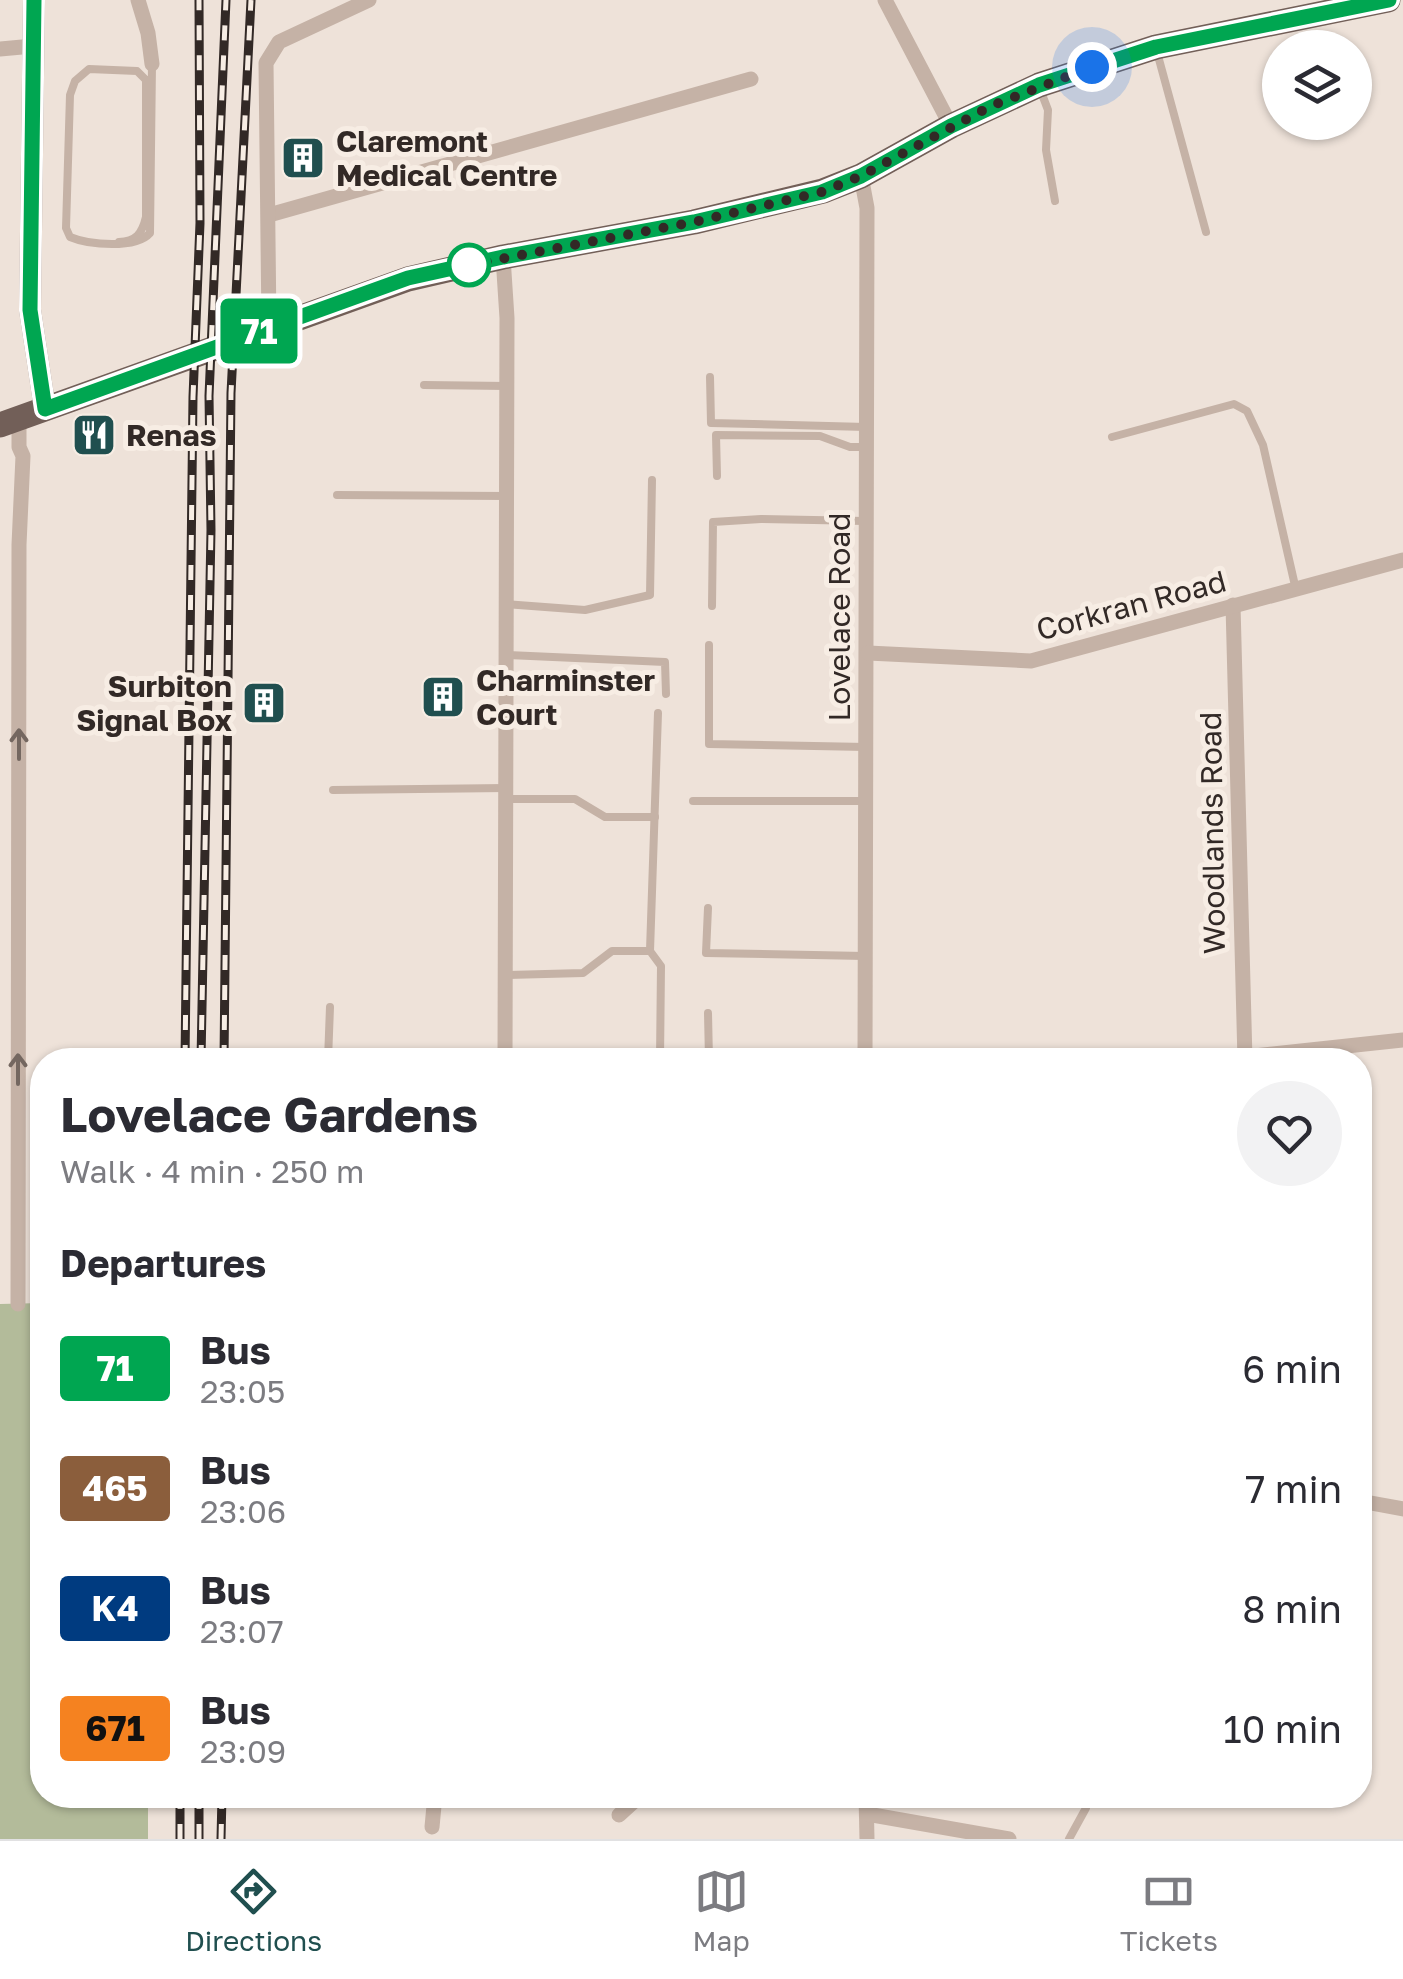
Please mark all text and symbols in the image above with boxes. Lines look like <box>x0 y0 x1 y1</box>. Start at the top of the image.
map controls <box>1262 30 1372 140</box>
button: layers <box>1262 30 1372 140</box>
your location <box>1067 42 1117 92</box>
place label: Claremont Medical Centre <box>336 123 557 193</box>
building icon: Claremont Medical Centre <box>280 135 326 181</box>
unlabelled marker <box>448 244 490 286</box>
line badge: 71 <box>214 298 304 364</box>
text: 71 <box>240 310 278 352</box>
restaurant icon: Renas <box>71 412 117 458</box>
place label: Renas <box>126 417 216 453</box>
street label: Lovelace Road <box>821 512 857 722</box>
street label: Corkran Road <box>1032 562 1230 648</box>
place label: Charminster Court <box>476 662 656 732</box>
place label: Surbiton Signal Box <box>76 668 233 738</box>
building icon: Charminster Court <box>420 674 466 720</box>
building icon: Surbiton Signal Box <box>241 680 287 726</box>
street label: Woodlands Road <box>1192 712 1232 954</box>
one-way arrow <box>10 728 28 760</box>
one-way arrow <box>8 1053 28 1086</box>
button: heart <box>1237 1081 1342 1186</box>
text: Lovelace Gardens <box>60 1085 478 1143</box>
text: Walk · 4 min · 250 m <box>60 1152 364 1190</box>
text: Departures <box>60 1240 266 1285</box>
text: Bus <box>200 1327 271 1372</box>
text: 6 min <box>1242 1346 1342 1391</box>
text: 71 <box>96 1347 134 1389</box>
text: 23:05 <box>200 1372 285 1410</box>
text: Bus <box>200 1447 271 1492</box>
text: 7 min <box>1245 1466 1342 1511</box>
text: 465 <box>82 1467 148 1509</box>
text: 23:06 <box>200 1492 286 1530</box>
text: Bus <box>200 1567 271 1612</box>
text: 8 min <box>1242 1586 1342 1631</box>
text: K4 <box>91 1587 139 1629</box>
text: 23:07 <box>200 1612 284 1650</box>
text: Bus <box>200 1687 271 1732</box>
text: 10 min <box>1223 1706 1342 1751</box>
text: 671 <box>85 1707 145 1749</box>
text: 23:09 <box>200 1732 286 1770</box>
tab: Directions <box>185 1864 322 1957</box>
tab: Map <box>692 1864 750 1957</box>
tab: Tickets <box>1120 1864 1218 1957</box>

